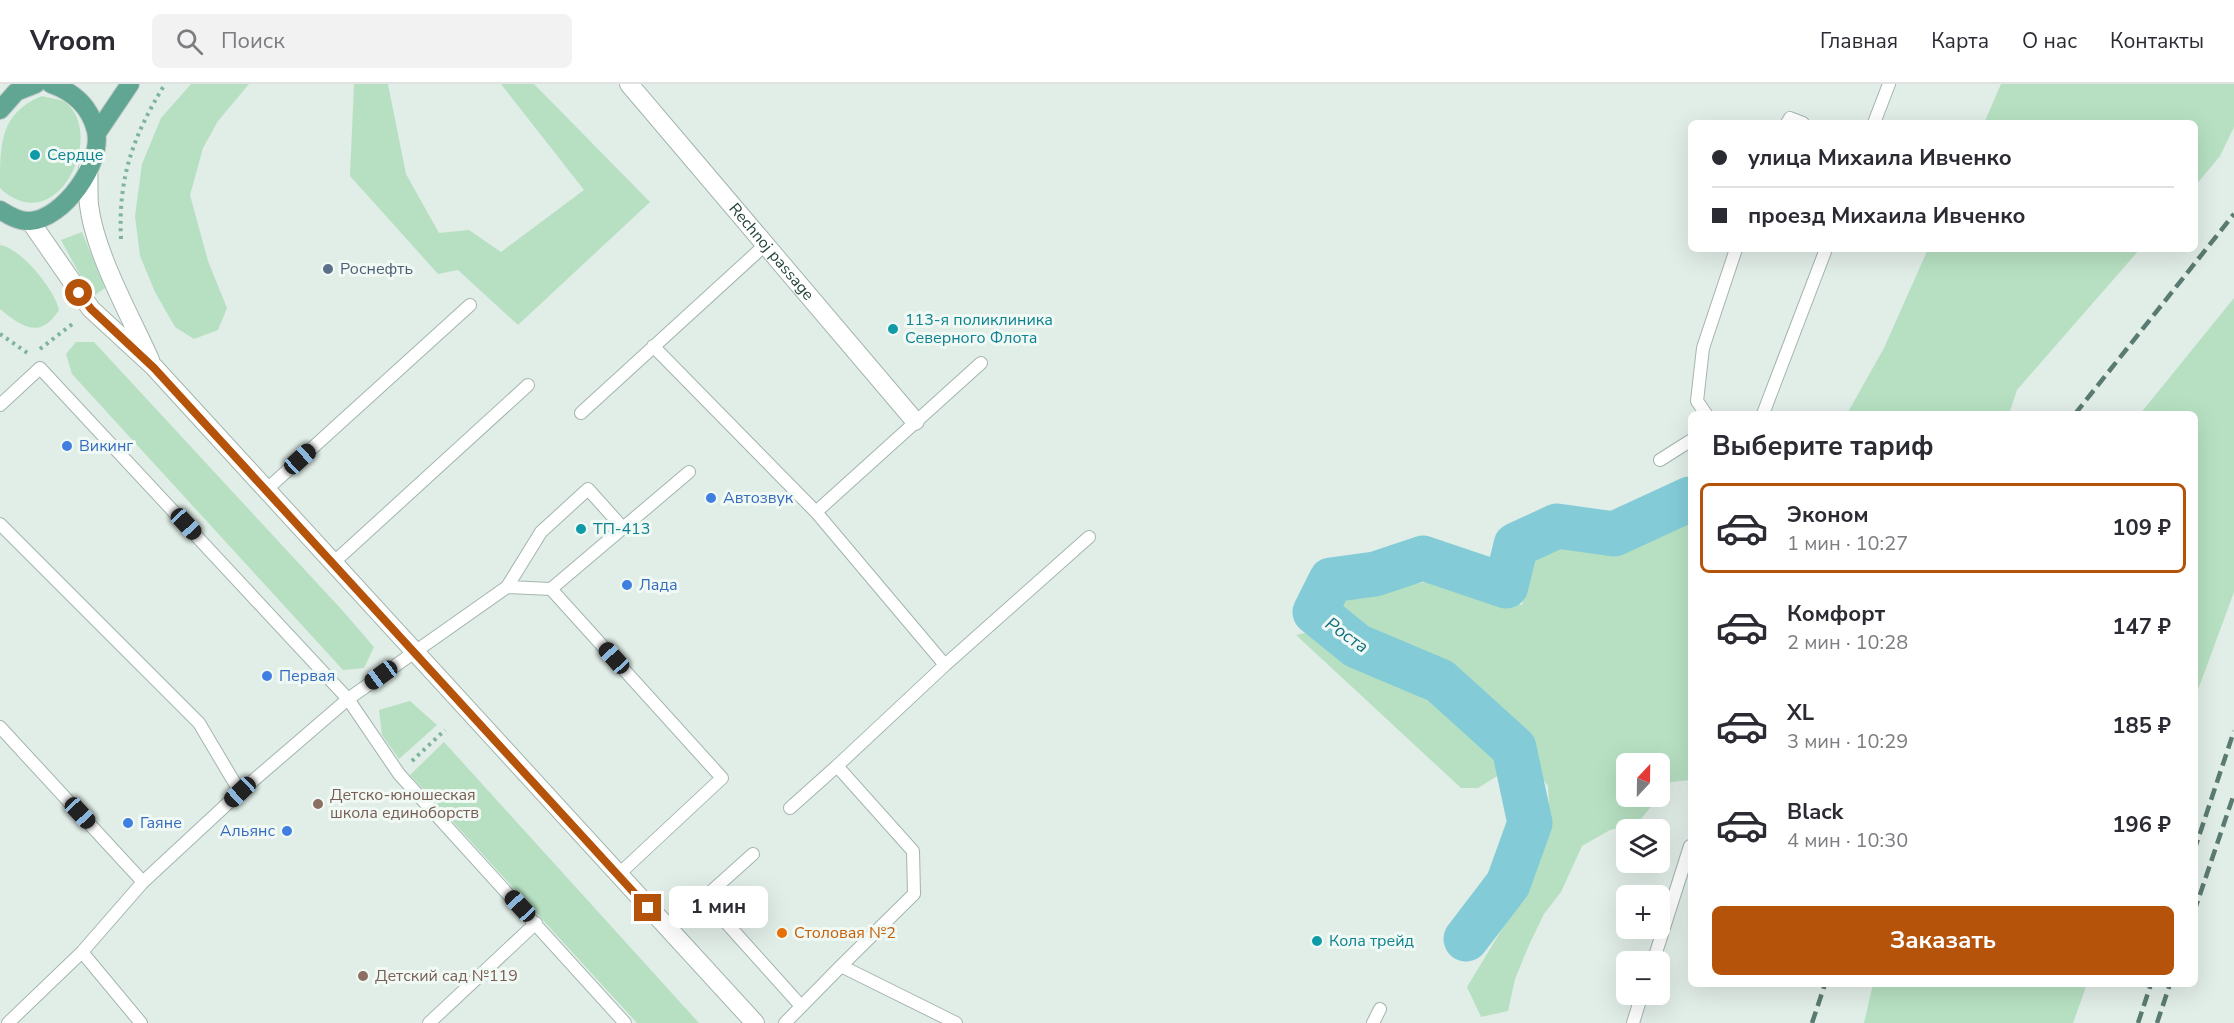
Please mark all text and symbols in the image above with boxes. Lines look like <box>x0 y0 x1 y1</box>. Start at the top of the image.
search box <box>152 14 572 68</box>
text: Vroom <box>30 22 116 60</box>
icon: search <box>173 25 206 58</box>
text: Поиск <box>221 26 285 56</box>
text: Главная <box>1820 27 1898 55</box>
text: Карта <box>1931 27 1989 55</box>
text: О нас <box>2022 27 2077 55</box>
text: Контакты <box>2110 27 2204 55</box>
text: улица Михаила Ивченко <box>1748 143 2012 173</box>
place label: Сердце <box>47 144 103 166</box>
marker: Сердце <box>28 148 42 162</box>
street label: Rechnoj passage <box>724 198 819 305</box>
text: проезд Михаила Ивченко <box>1748 201 2025 231</box>
place label: Роснефть <box>340 258 413 280</box>
marker: Роснефть <box>321 262 335 276</box>
route start <box>65 279 92 306</box>
place label: 113-я поликлиника Северного Флота <box>905 309 1053 349</box>
marker: 113-я поликлиника Северного Флота <box>886 322 900 336</box>
text: Выберите тариф <box>1712 428 1934 465</box>
place label: Викинг <box>79 435 133 457</box>
marker: Викинг <box>60 439 74 453</box>
car <box>281 440 319 478</box>
place label: Автозвук <box>723 487 794 509</box>
marker: Автозвук <box>704 491 718 505</box>
text: Эконом <box>1787 500 1869 530</box>
icon: car <box>1715 501 1769 555</box>
car <box>167 505 205 543</box>
text: 109 ₽ <box>2112 513 2171 543</box>
place label: ТП-413 <box>593 518 650 540</box>
marker: ТП-413 <box>574 522 588 536</box>
text: 1 мин · 10:27 <box>1787 530 1908 557</box>
place label: Лада <box>639 574 678 596</box>
marker: Лада <box>620 578 634 592</box>
text: Комфорт <box>1787 599 1885 629</box>
icon: car <box>1715 600 1769 654</box>
water label: Роста <box>1321 612 1373 658</box>
text: 147 ₽ <box>2112 612 2171 642</box>
text: 2 мин · 10:28 <box>1787 629 1908 656</box>
car <box>595 639 633 677</box>
car <box>361 657 401 693</box>
place label: Первая <box>279 665 335 687</box>
marker: Первая <box>260 669 274 683</box>
text: XL <box>1787 698 1814 728</box>
icon: car <box>1715 699 1769 753</box>
text: 185 ₽ <box>2112 711 2171 741</box>
text: 3 мин · 10:29 <box>1787 728 1908 755</box>
north arrow <box>1616 753 1670 807</box>
map controls <box>1616 753 1670 1005</box>
car <box>221 773 259 811</box>
place label: Детско-юношеская школа единоборств <box>330 784 479 824</box>
car <box>61 794 99 832</box>
marker: Детско-юношеская школа единоборств <box>311 797 325 811</box>
text: Black <box>1787 797 1843 827</box>
icon: car <box>1715 798 1769 852</box>
text: 196 ₽ <box>2112 810 2171 840</box>
place label: Гаяне <box>140 812 182 834</box>
marker: Гаяне <box>121 816 135 830</box>
button: layers <box>1616 819 1670 873</box>
place label: Альянс <box>220 820 275 842</box>
marker: Альянс <box>280 824 294 838</box>
text: 4 мин · 10:30 <box>1787 827 1908 854</box>
button: + <box>1616 885 1670 939</box>
car <box>501 887 539 925</box>
callout: 1 мин <box>669 887 768 929</box>
text: 1 мин <box>691 893 746 920</box>
route end <box>634 894 661 921</box>
button: Заказать <box>1712 906 2174 975</box>
place label: Столовая №2 <box>794 922 896 944</box>
marker: Столовая №2 <box>775 926 789 940</box>
place label: Кола трейд <box>1329 930 1415 952</box>
marker: Кола трейд <box>1310 934 1324 948</box>
button: − <box>1616 951 1670 1005</box>
place label: Детский сад №119 <box>375 965 518 987</box>
marker: Детский сад №119 <box>356 969 370 983</box>

